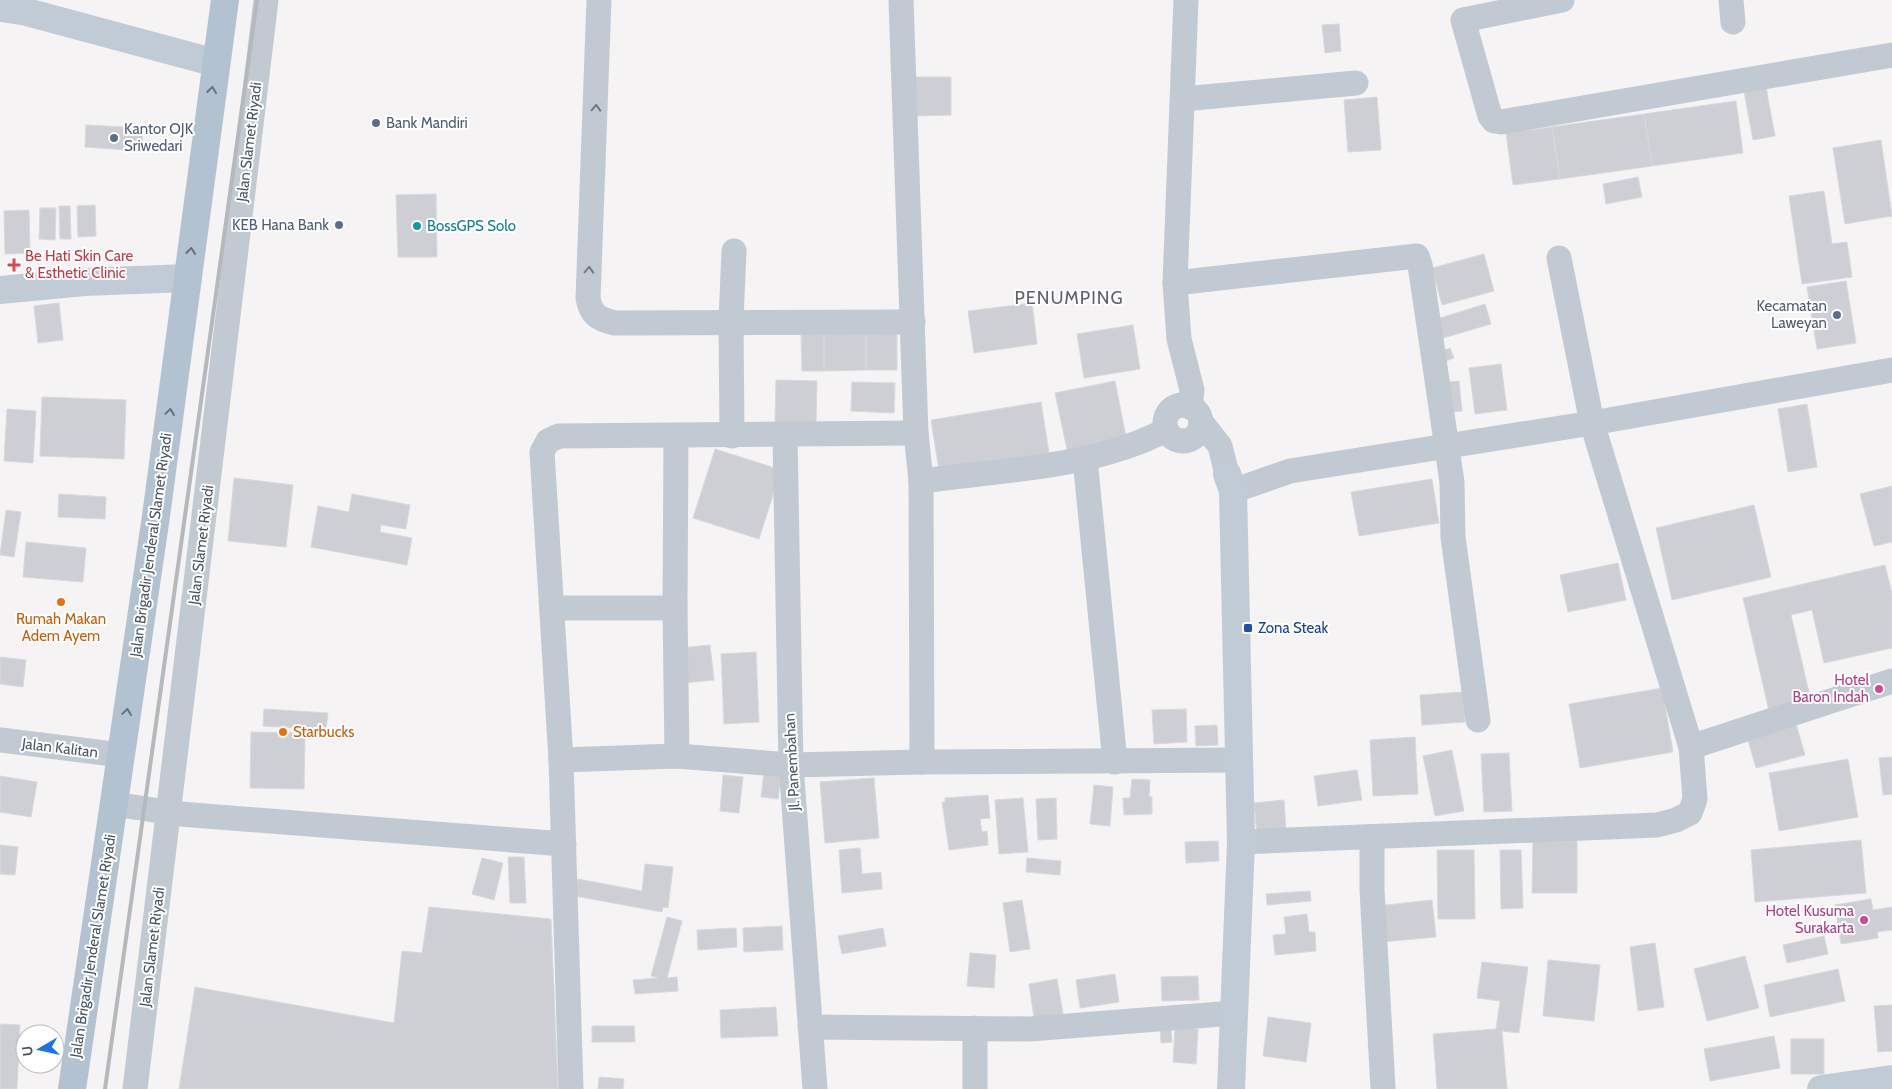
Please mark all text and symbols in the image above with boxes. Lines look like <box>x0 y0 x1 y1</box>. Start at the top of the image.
street label: Jalan Slamet Riyadi <box>233 81 265 204</box>
one-way arrow <box>207 86 217 94</box>
one-way arrow <box>591 103 601 111</box>
place label: Bank Mandiri <box>386 114 468 132</box>
marker: Bank Mandiri <box>370 117 382 129</box>
place label: Kantor OJK Sriwedari <box>124 120 194 155</box>
marker: Kantor OJK Sriwedari <box>108 132 120 144</box>
place label: KEB Hana Bank <box>232 216 329 234</box>
place label: BossGPS Solo <box>427 217 516 235</box>
marker: KEB Hana Bank <box>333 219 345 231</box>
marker: BossGPS Solo <box>411 220 423 232</box>
place label: Be Hati Skin Care & Esthetic Clinic <box>25 247 133 282</box>
one-way arrow <box>186 247 196 256</box>
marker: Be Hati Skin Care & Esthetic Clinic <box>7 258 21 272</box>
one-way arrow <box>584 266 595 274</box>
district label: PENUMPING <box>1014 287 1124 309</box>
place label: Kecamatan Laweyan <box>1756 297 1827 332</box>
marker: Kecamatan Laweyan <box>1831 309 1843 321</box>
one-way arrow <box>164 408 174 417</box>
street label: Jalan Brigadir Jenderal Slamet Riyadi <box>126 432 176 659</box>
street label: Jalan Slamet Riyadi <box>185 484 217 607</box>
marker: Rumah Makan Adem Ayem <box>55 596 67 608</box>
place label: Rumah Makan Adem Ayem <box>16 610 106 645</box>
place label: Zona Steak <box>1258 619 1328 637</box>
marker: Zona Steak <box>1242 622 1254 634</box>
place label: Hotel Baron Indah <box>1793 671 1869 706</box>
marker: Hotel Baron Indah <box>1873 683 1885 695</box>
one-way arrow <box>121 707 132 715</box>
street label: Jl. Panembahan <box>780 713 804 812</box>
place label: Starbucks <box>293 723 354 741</box>
marker: Starbucks <box>277 726 289 738</box>
street label: Jalan Kalitan <box>20 734 99 762</box>
street label: Jalan Brigadir Jenderal Slamet Riyadi <box>66 833 120 1060</box>
street label: Jalan Slamet Riyadi <box>136 886 168 1009</box>
place label: Hotel Kusuma Surakarta <box>1765 902 1855 937</box>
marker: Hotel Kusuma Surakarta <box>1858 914 1870 926</box>
north arrow <box>15 1024 65 1074</box>
text: U <box>17 1045 37 1057</box>

